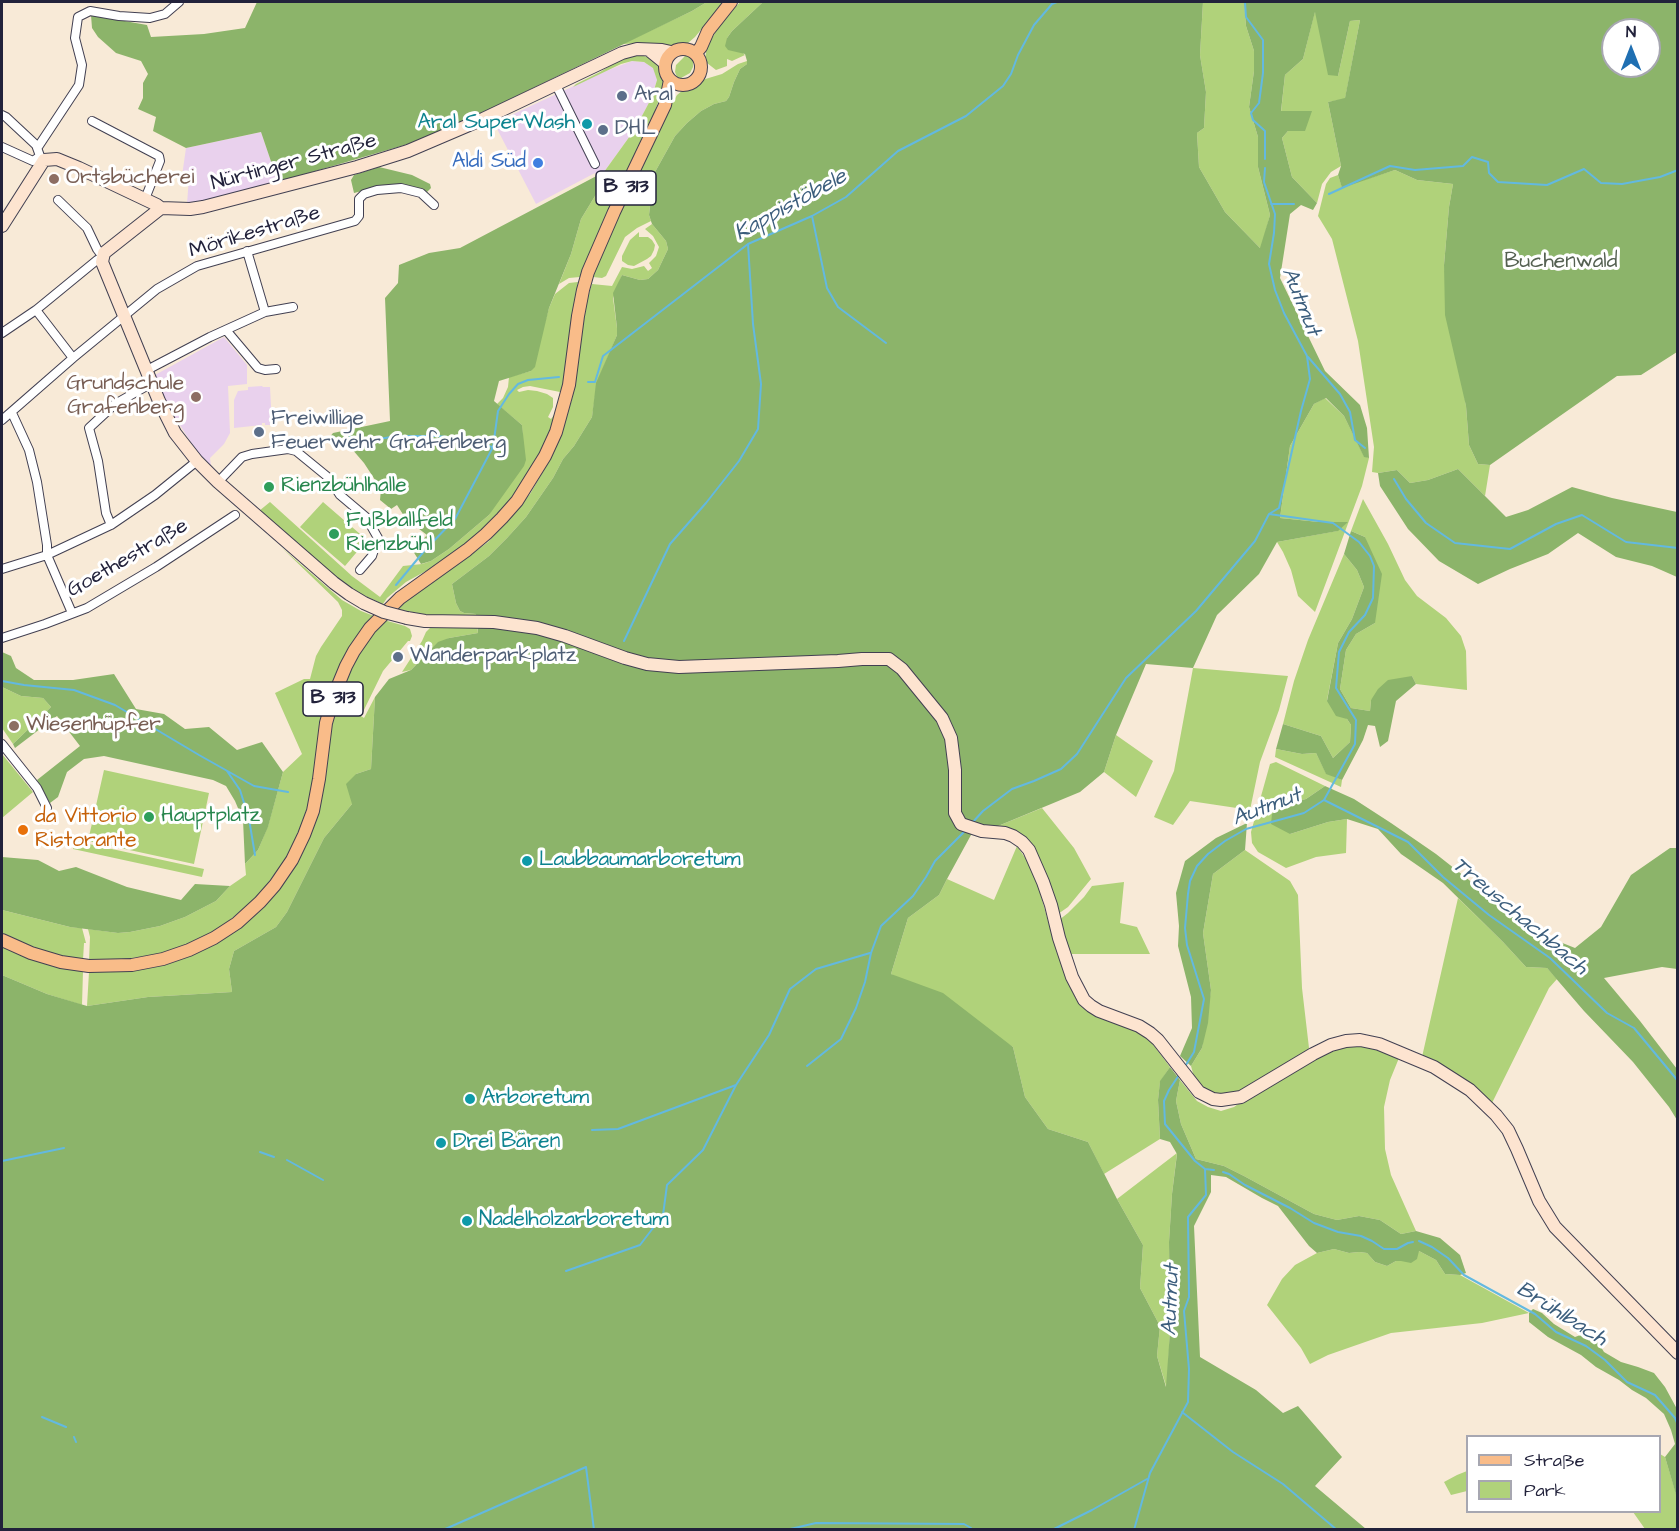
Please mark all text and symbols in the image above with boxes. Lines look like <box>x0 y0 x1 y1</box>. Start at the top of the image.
north arrow <box>1601 18 1661 78</box>
text: N <box>1626 21 1636 43</box>
place label: Aral <box>634 83 673 109</box>
marker: Aral <box>615 89 629 103</box>
place label: Aral SuperWash <box>417 111 575 137</box>
marker: Aral SuperWash <box>580 117 594 131</box>
place label: DHL <box>615 117 656 143</box>
marker: DHL <box>596 123 610 137</box>
street label: Nürtinger Straße <box>208 129 380 197</box>
place label: Aldi Süd <box>452 150 526 176</box>
marker: Aldi Süd <box>531 156 545 170</box>
water label: Kappistöbele <box>730 164 852 248</box>
place label: Ortsbücherei <box>66 166 194 192</box>
road number: B 313 <box>596 171 656 205</box>
marker: Ortsbücherei <box>47 172 61 186</box>
street label: Mörikestraße <box>186 201 324 265</box>
park label: Buchenwald <box>1505 250 1617 276</box>
water label: Autmut <box>1274 264 1326 340</box>
place label: Grundschule Grafenberg <box>66 372 184 422</box>
marker: Grundschule Grafenberg <box>189 390 203 404</box>
place label: Freiwillige Feuerwehr Grafenberg <box>271 407 506 457</box>
marker: Freiwillige Feuerwehr Grafenberg <box>252 425 266 439</box>
place label: Rienzbühlhalle <box>281 474 407 500</box>
marker: Rienzbühlhalle <box>262 480 276 494</box>
place label: Fußballfeld Rienzbühl <box>346 509 453 559</box>
street label: Goethestraße <box>63 514 193 604</box>
marker: Fußballfeld Rienzbühl <box>327 527 341 541</box>
place label: Wanderparkplatz <box>410 644 576 670</box>
marker: Wanderparkplatz <box>391 650 405 664</box>
road number: B 313 <box>303 682 363 716</box>
place label: Wiesenhüpfer <box>26 713 161 739</box>
marker: Wiesenhüpfer <box>7 719 21 733</box>
water label: Autmut <box>1229 783 1305 833</box>
place label: Hauptplatz <box>161 804 260 830</box>
place label: da Vittorio Ristorante <box>35 805 137 855</box>
marker: Hauptplatz <box>142 810 156 824</box>
marker: da Vittorio Ristorante <box>16 823 30 837</box>
place label: Laubbaumarboretum <box>539 848 740 874</box>
water label: Treuschachbach <box>1446 853 1592 981</box>
marker: Laubbaumarboretum <box>520 854 534 868</box>
place label: Arboretum <box>482 1086 589 1112</box>
marker: Arboretum <box>463 1092 477 1106</box>
place label: Drei Bären <box>453 1130 560 1156</box>
marker: Drei Bären <box>434 1136 448 1150</box>
place label: Nadelholzarboretum <box>479 1208 669 1234</box>
marker: Nadelholzarboretum <box>460 1214 474 1228</box>
water label: Autmut <box>1158 1264 1186 1336</box>
water label: Brühlbach <box>1511 1277 1611 1353</box>
legend <box>1466 1435 1661 1513</box>
text: Straße <box>1524 1448 1584 1473</box>
text: Park <box>1524 1478 1566 1503</box>

